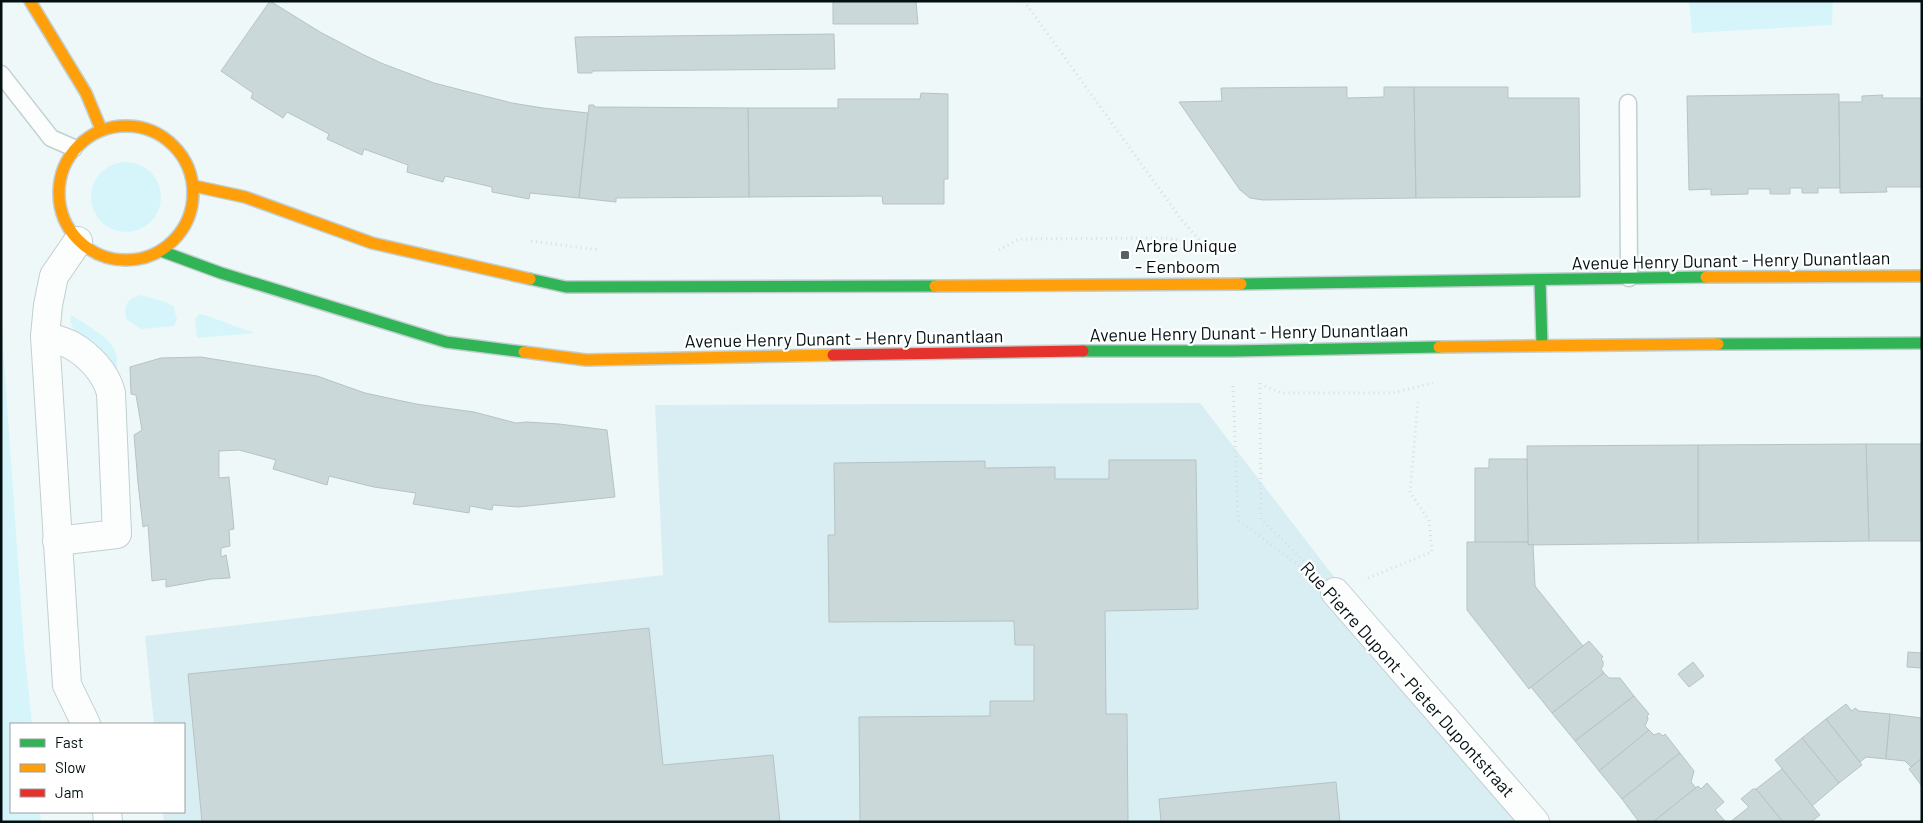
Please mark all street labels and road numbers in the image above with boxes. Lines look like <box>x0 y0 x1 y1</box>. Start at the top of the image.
street label: Avenue Henry Dunant - Henry Dunantlaan <box>1571 246 1891 274</box>
street label: Avenue Henry Dunant - Henry Dunantlaan <box>1089 318 1409 346</box>
street label: Avenue Henry Dunant - Henry Dunantlaan <box>684 324 1004 352</box>
street label: Rue Pierre Dupont - Pieter Dupontstraat <box>1296 557 1520 801</box>

